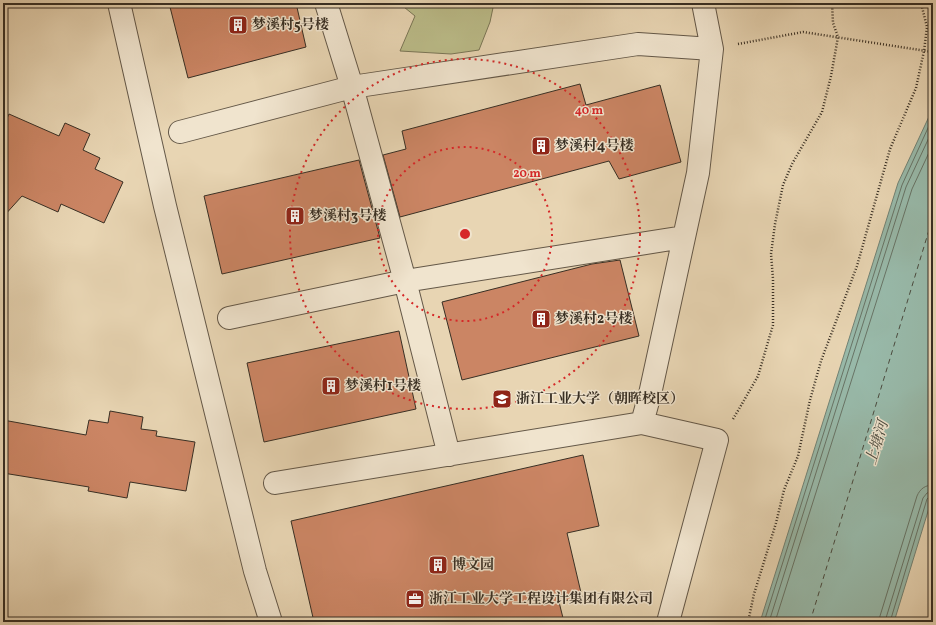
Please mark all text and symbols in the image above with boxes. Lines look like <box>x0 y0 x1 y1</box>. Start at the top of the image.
building icon: 梦溪村5号楼 <box>227 14 249 36</box>
place label: 梦溪村5号楼 <box>252 16 329 35</box>
text: 40 m <box>575 103 604 119</box>
building icon: 梦溪村4号楼 <box>530 135 552 157</box>
place label: 梦溪村4号楼 <box>555 137 633 156</box>
text: 20 m <box>513 166 541 182</box>
building icon: 梦溪村3号楼 <box>284 205 306 227</box>
place label: 梦溪村3号楼 <box>309 207 386 226</box>
centre of rings <box>458 227 472 241</box>
building icon: 梦溪村2号楼 <box>530 308 552 330</box>
place label: 梦溪村2号楼 <box>555 310 632 329</box>
building icon: 梦溪村1号楼 <box>320 375 342 397</box>
place label: 梦溪村1号楼 <box>345 377 421 396</box>
school or university icon: 浙江工业大学（朝晖校区） <box>491 388 513 410</box>
place label: 浙江工业大学（朝晖校区） <box>516 390 684 409</box>
water label: 上塘河 <box>861 416 895 468</box>
building icon: 博文园 <box>427 554 449 576</box>
place label: 博文园 <box>452 556 494 575</box>
office icon: 浙江工业大学工程设计集团有限公司 <box>404 588 426 610</box>
place label: 浙江工业大学工程设计集团有限公司 <box>429 590 653 609</box>

